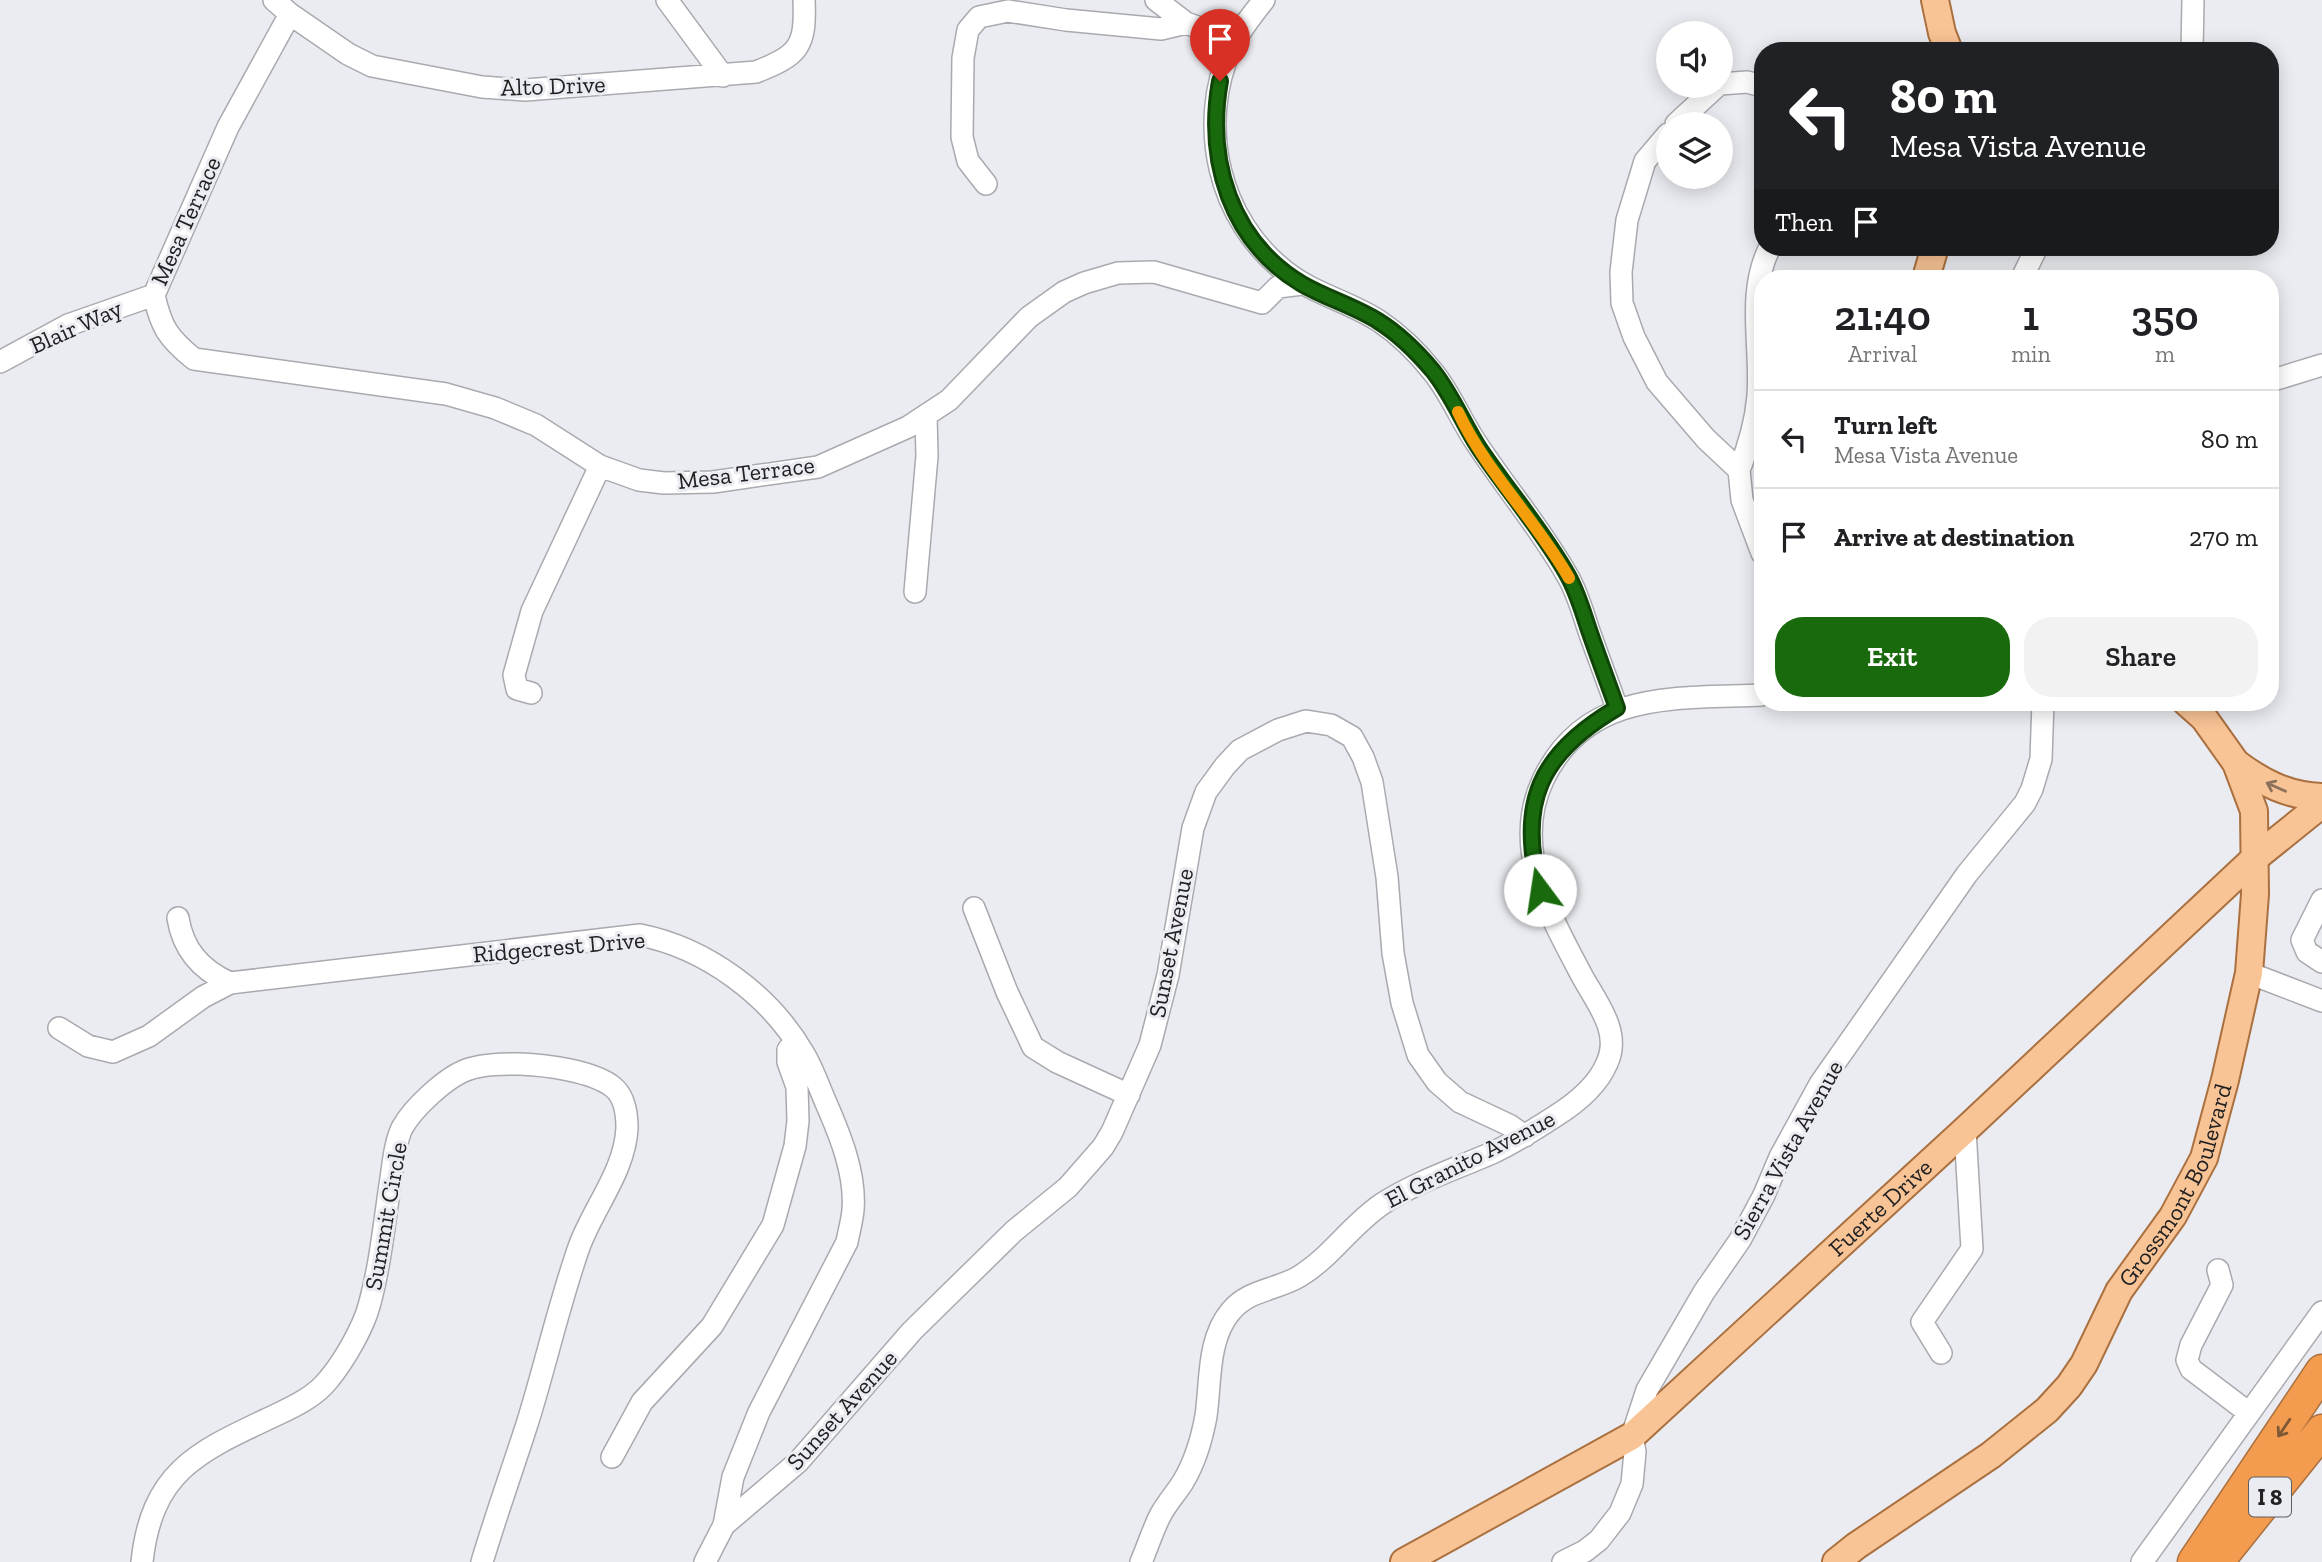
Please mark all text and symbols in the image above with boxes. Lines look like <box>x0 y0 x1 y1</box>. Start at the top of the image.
pin <box>1190 9 1250 81</box>
icon: arrive <box>1201 20 1239 58</box>
map controls <box>1656 21 1733 189</box>
button: sound <box>1656 21 1733 98</box>
text: 80 m <box>1890 67 1997 126</box>
street label: Alto Drive <box>500 69 606 102</box>
icon: left <box>1775 70 1866 161</box>
button: layers <box>1656 112 1733 189</box>
text: Mesa Vista Avenue <box>1890 127 2146 165</box>
street label: Mesa Terrace <box>144 152 227 290</box>
icon: arrive <box>1847 203 1885 241</box>
text: Then <box>1775 206 1833 238</box>
text: 21:40 <box>1834 290 1931 341</box>
text: 1 <box>2023 290 2039 341</box>
text: 350 <box>2131 290 2199 341</box>
street label: Blair Way <box>25 293 127 360</box>
text: Arrival <box>1848 340 1917 368</box>
text: min <box>2011 340 2051 368</box>
text: m <box>2155 340 2175 368</box>
text: Turn left <box>1834 409 1937 441</box>
icon: left <box>1775 420 1813 458</box>
text: 80 m <box>2201 423 2258 455</box>
text: Mesa Vista Avenue <box>1834 441 2018 469</box>
street label: Mesa Terrace <box>676 450 816 495</box>
icon: arrive <box>1775 518 1813 556</box>
text: Arrive at destination <box>1834 521 2074 553</box>
text: 270 m <box>2189 521 2258 553</box>
button: Exit <box>1775 617 2010 697</box>
button: Share <box>2024 617 2258 697</box>
one-way arrow <box>2266 780 2288 793</box>
position arrow <box>1503 853 1577 927</box>
street label: Sunset Avenue <box>1142 866 1199 1020</box>
street label: Ridgecrest Drive <box>472 925 646 968</box>
street label: Sierra Vista Avenue <box>1726 1055 1849 1245</box>
street label: Grossmont Boulevard <box>2112 1080 2237 1292</box>
street label: El Granito Avenue <box>1380 1103 1560 1214</box>
street label: Summit Circle <box>358 1140 413 1292</box>
street label: Fuerte Drive <box>1822 1152 1938 1262</box>
street label: Sunset Avenue <box>780 1344 903 1476</box>
one-way arrow <box>2277 1417 2291 1437</box>
road number: I 8 <box>2249 1478 2291 1516</box>

